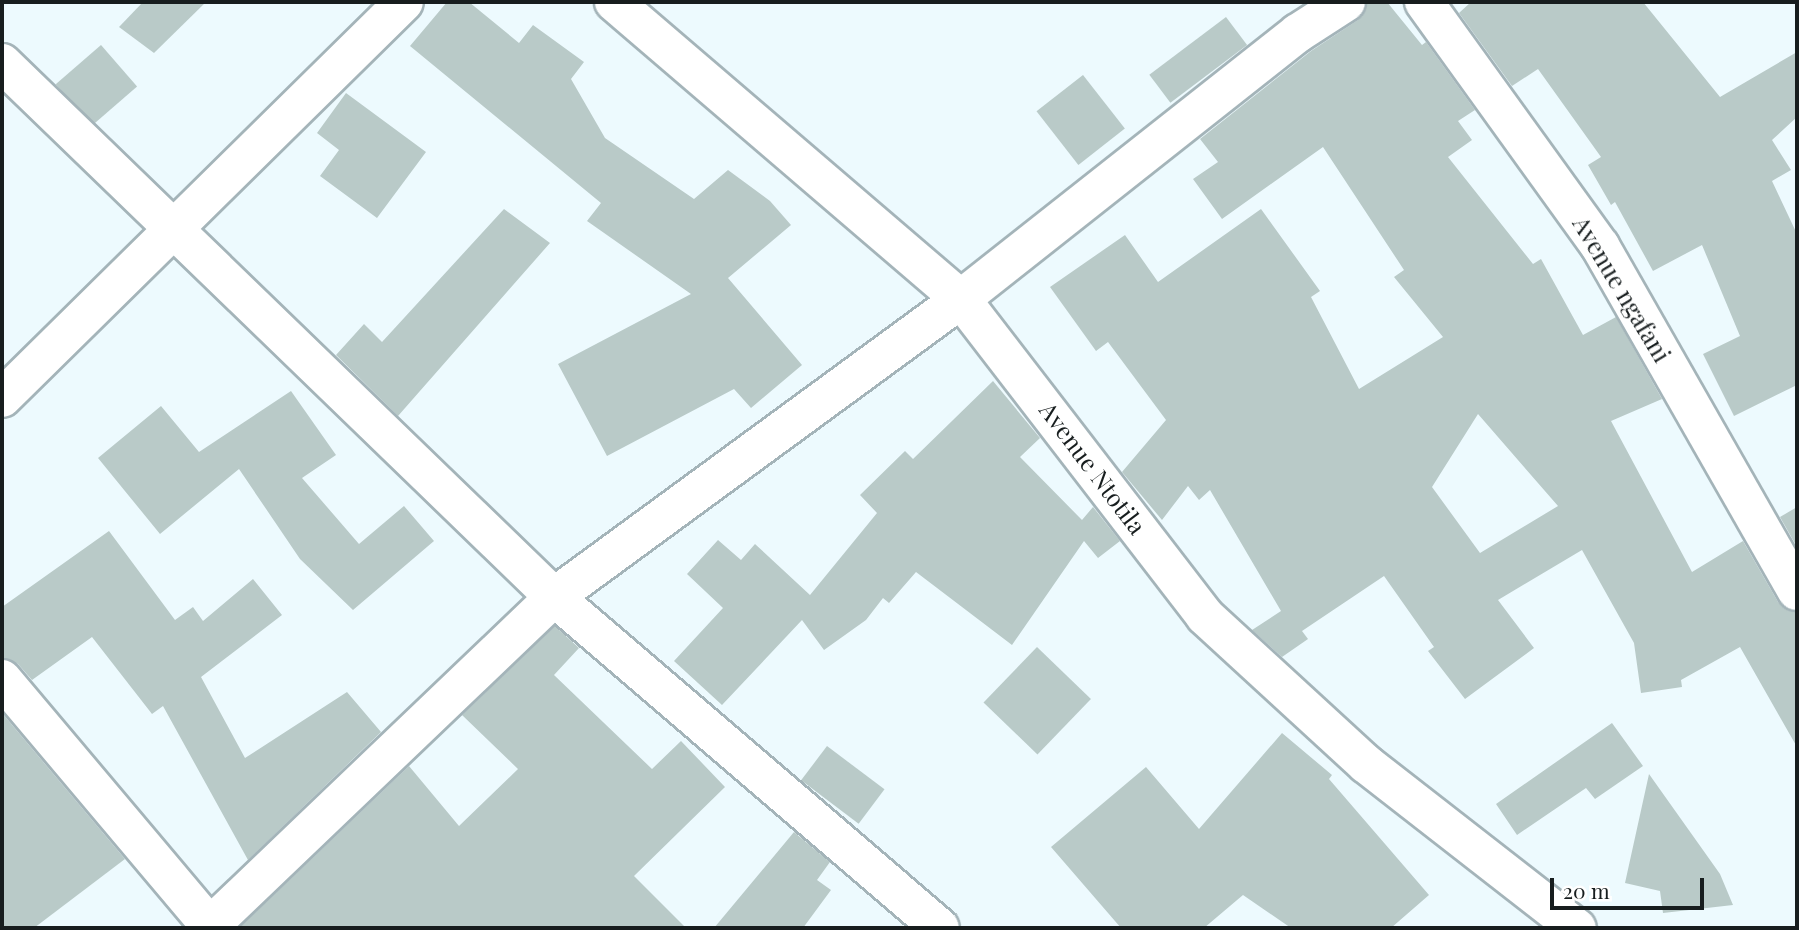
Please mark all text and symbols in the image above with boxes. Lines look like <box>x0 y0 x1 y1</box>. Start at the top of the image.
street label: Avenue ngafani <box>1567 211 1677 367</box>
street label: Avenue Ntotila <box>1034 396 1152 540</box>
scale bar <box>1554 864 1708 908</box>
text: 20 m <box>1563 876 1610 904</box>

